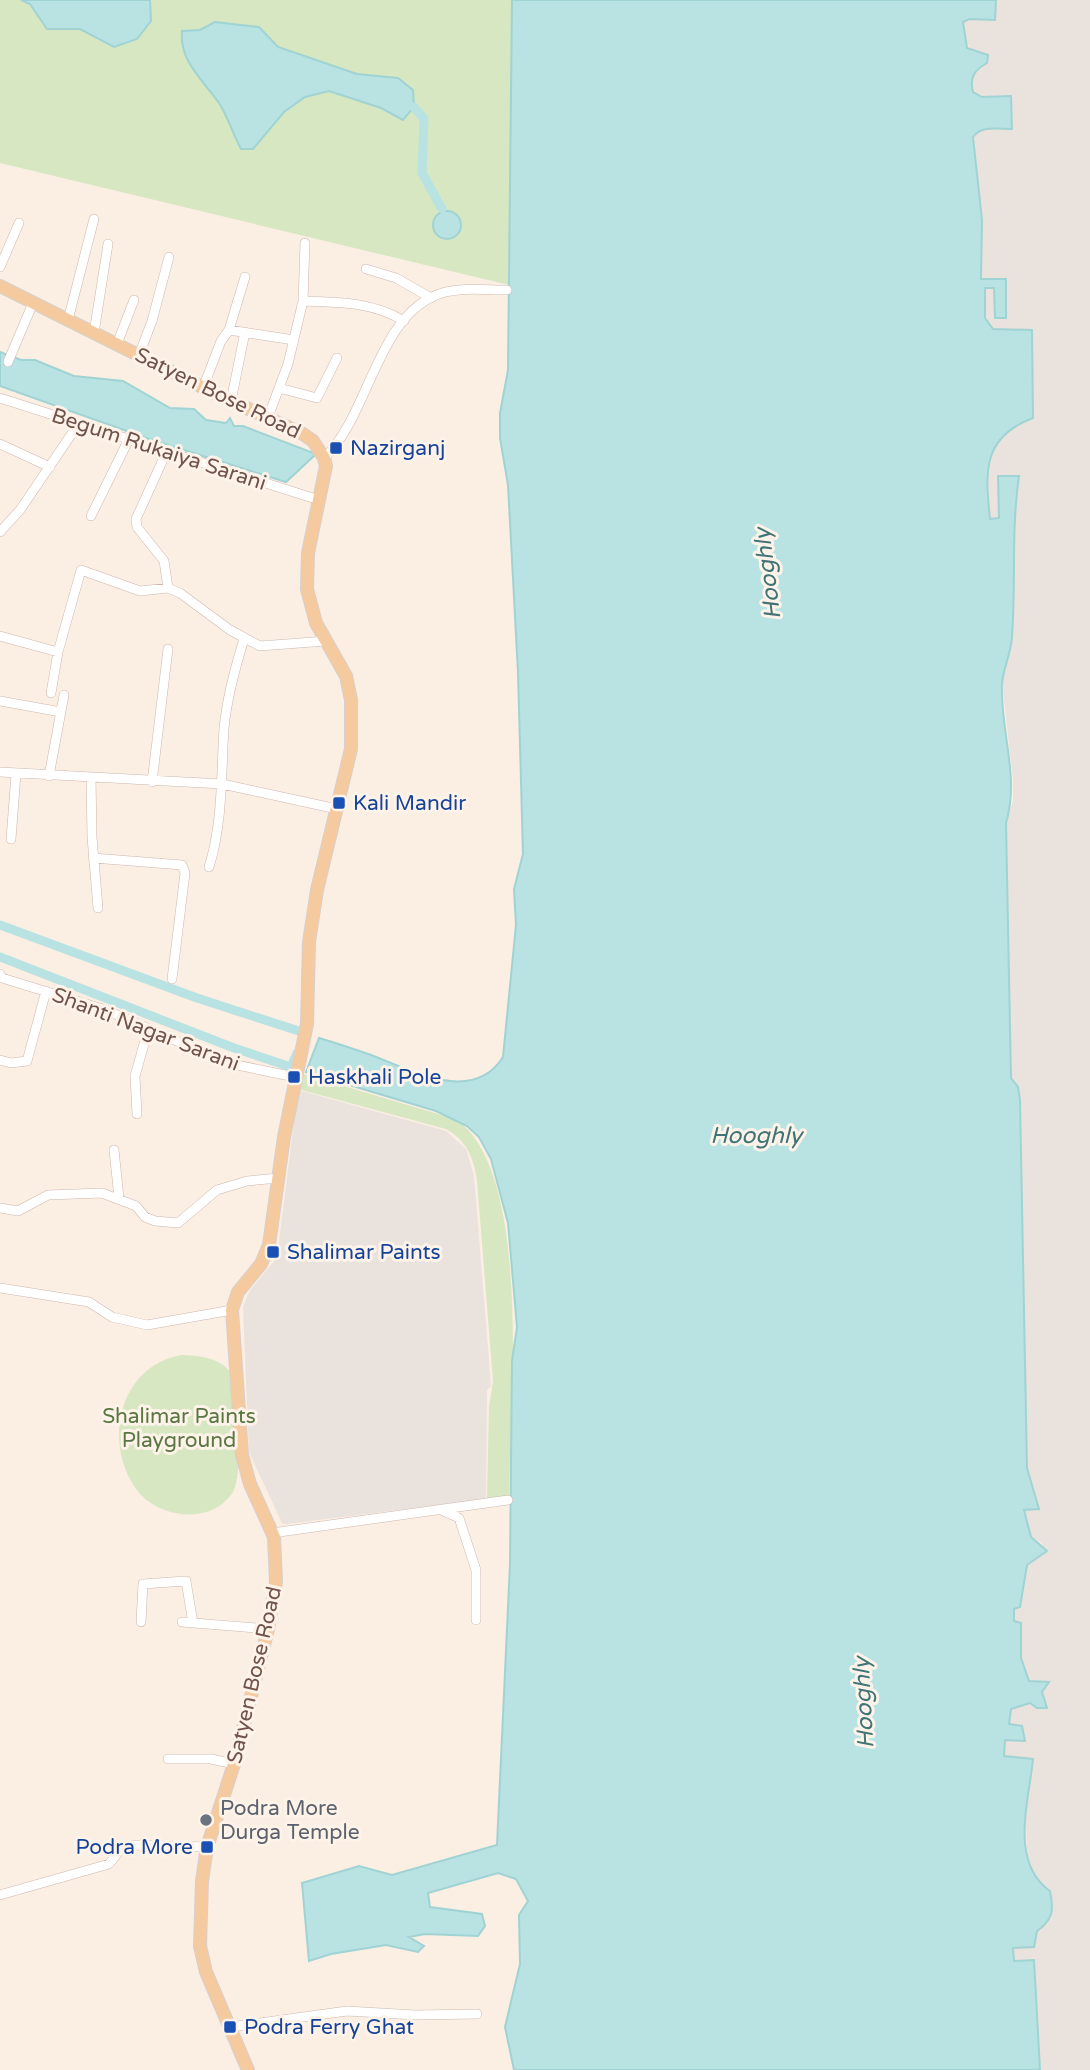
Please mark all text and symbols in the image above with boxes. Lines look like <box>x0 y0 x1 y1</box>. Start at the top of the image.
street label: Satyen Bose Road <box>131 343 305 444</box>
street label: Begum Rukaiya Sarani <box>48 403 269 496</box>
place label: Nazirganj <box>350 436 445 461</box>
marker: Nazirganj <box>328 440 344 456</box>
water label: Hooghly <box>748 524 787 621</box>
place label: Kali Mandir <box>353 791 466 816</box>
marker: Kali Mandir <box>331 795 347 811</box>
street label: Shanti Nagar Sarani <box>49 982 243 1077</box>
place label: Haskhali Pole <box>308 1065 442 1090</box>
marker: Haskhali Pole <box>286 1069 302 1085</box>
water label: Hooghly <box>710 1122 804 1150</box>
place label: Shalimar Paints <box>287 1240 441 1265</box>
marker: Shalimar Paints <box>265 1244 281 1260</box>
park label: Shalimar Paints Playground <box>102 1404 256 1453</box>
street label: Satyen Bose Road <box>222 1584 287 1766</box>
water label: Hooghly <box>847 1654 880 1749</box>
place label: Podra More Durga Temple <box>220 1796 360 1845</box>
marker: Podra More Durga Temple <box>198 1812 214 1828</box>
place label: Podra More <box>75 1835 193 1860</box>
marker: Podra More <box>199 1839 215 1855</box>
place label: Podra Ferry Ghat <box>244 2015 414 2040</box>
marker: Podra Ferry Ghat <box>222 2019 238 2035</box>

